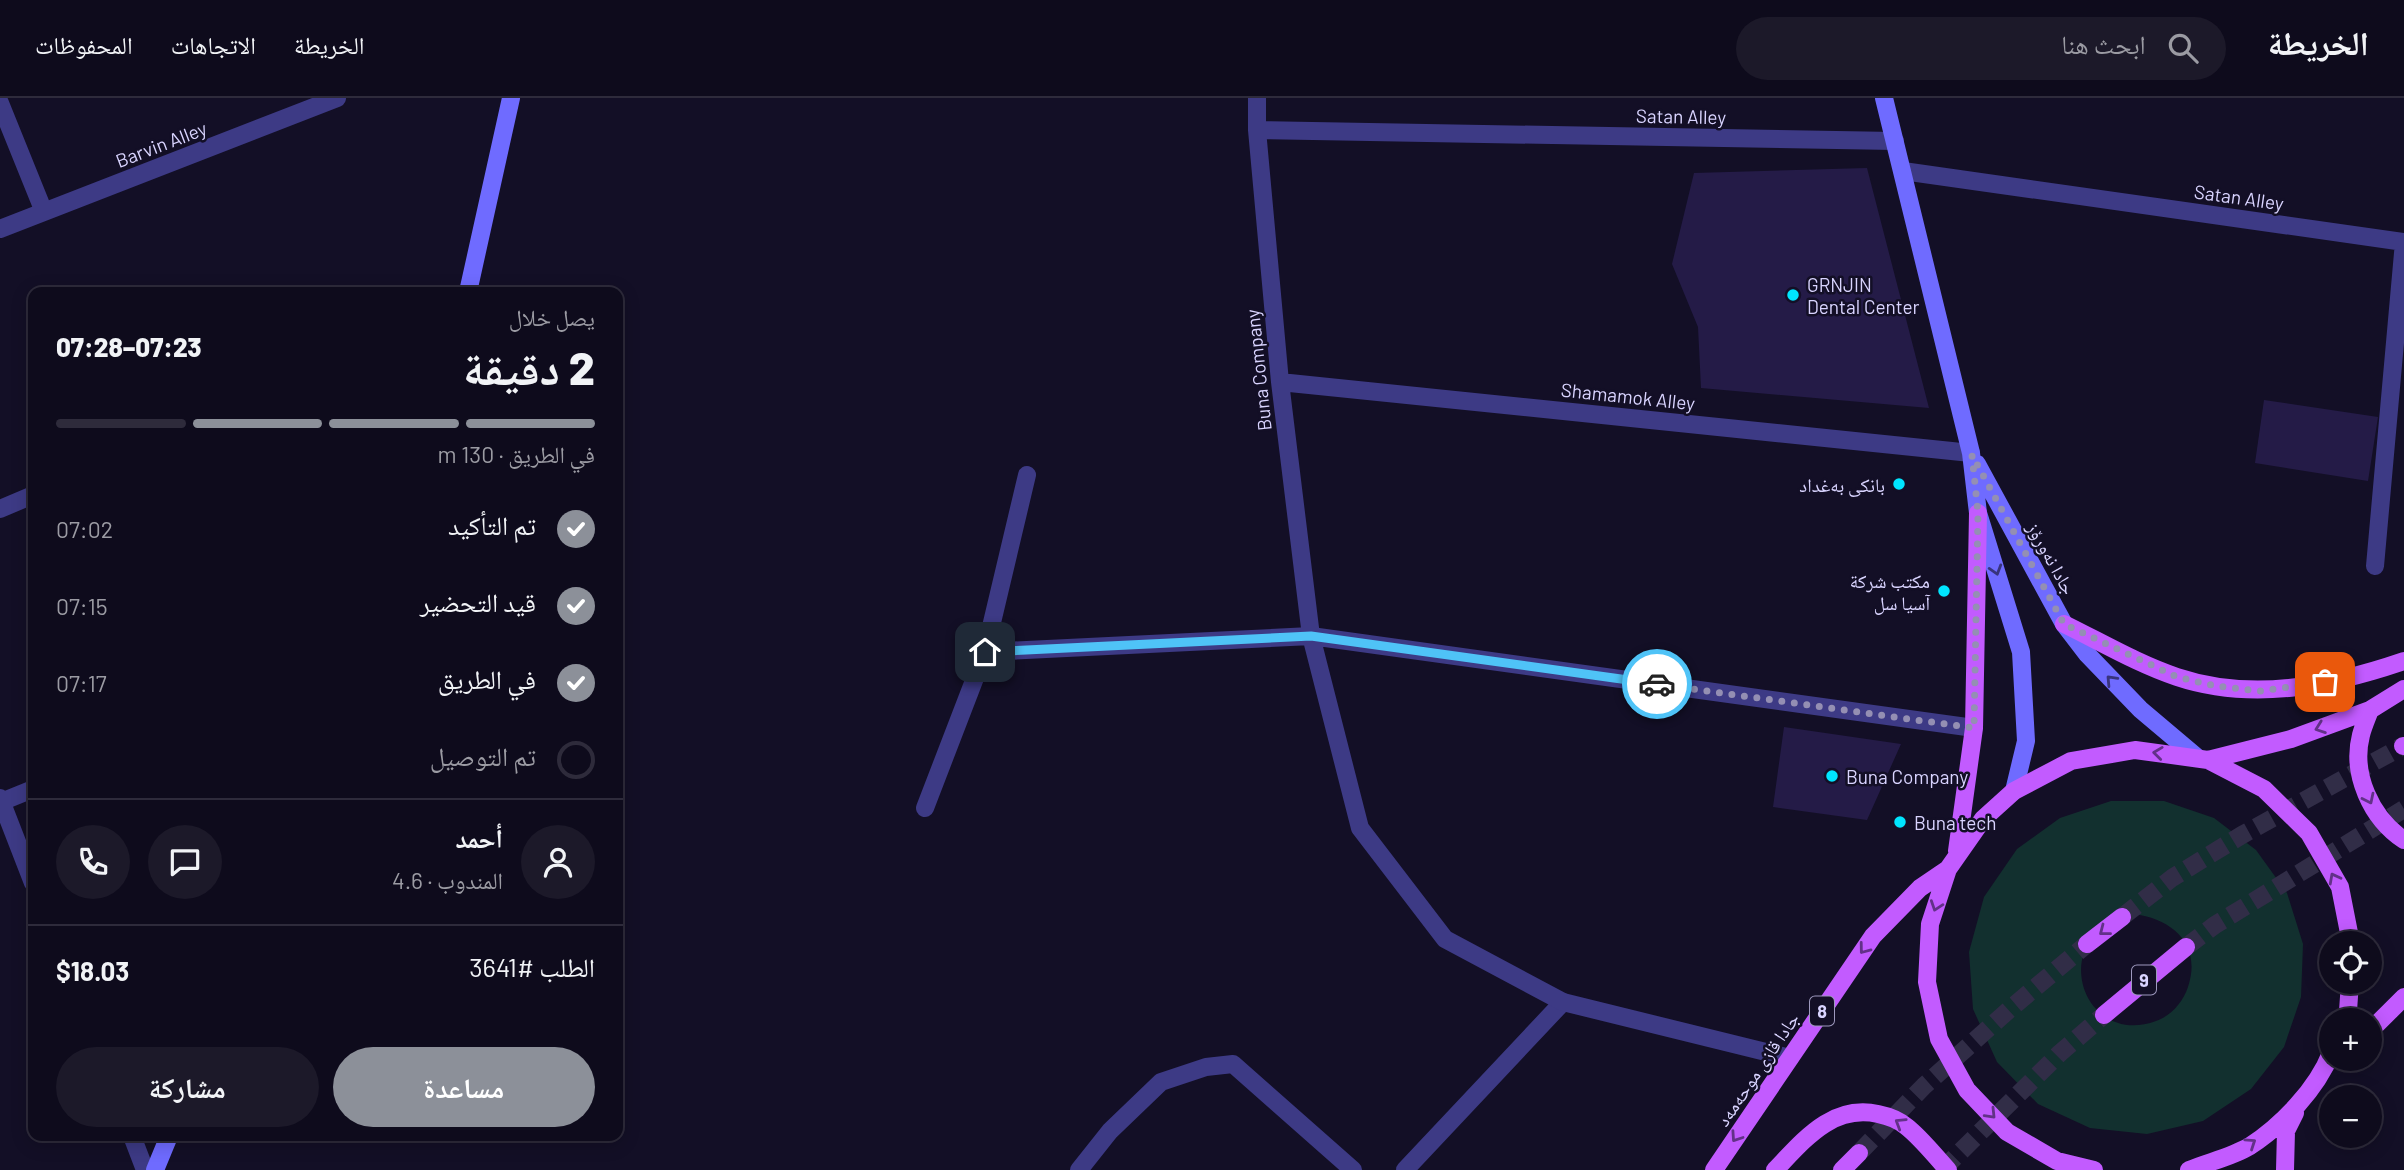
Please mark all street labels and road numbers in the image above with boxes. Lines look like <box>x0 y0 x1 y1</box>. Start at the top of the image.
street label: Satan Alley <box>1636 104 1727 128</box>
street label: Barvin Alley <box>112 116 210 172</box>
street label: Satan Alley <box>2193 179 2286 215</box>
street label: Buna Company <box>1240 308 1276 432</box>
street label: Shamamok Alley <box>1560 378 1696 414</box>
street label: جادا نەورۆز <box>2021 517 2081 599</box>
road number: 9 <box>2132 966 2156 995</box>
road number: 8 <box>1810 996 1834 1026</box>
street label: جادا قازی موحەمەد <box>1711 1008 1804 1131</box>

